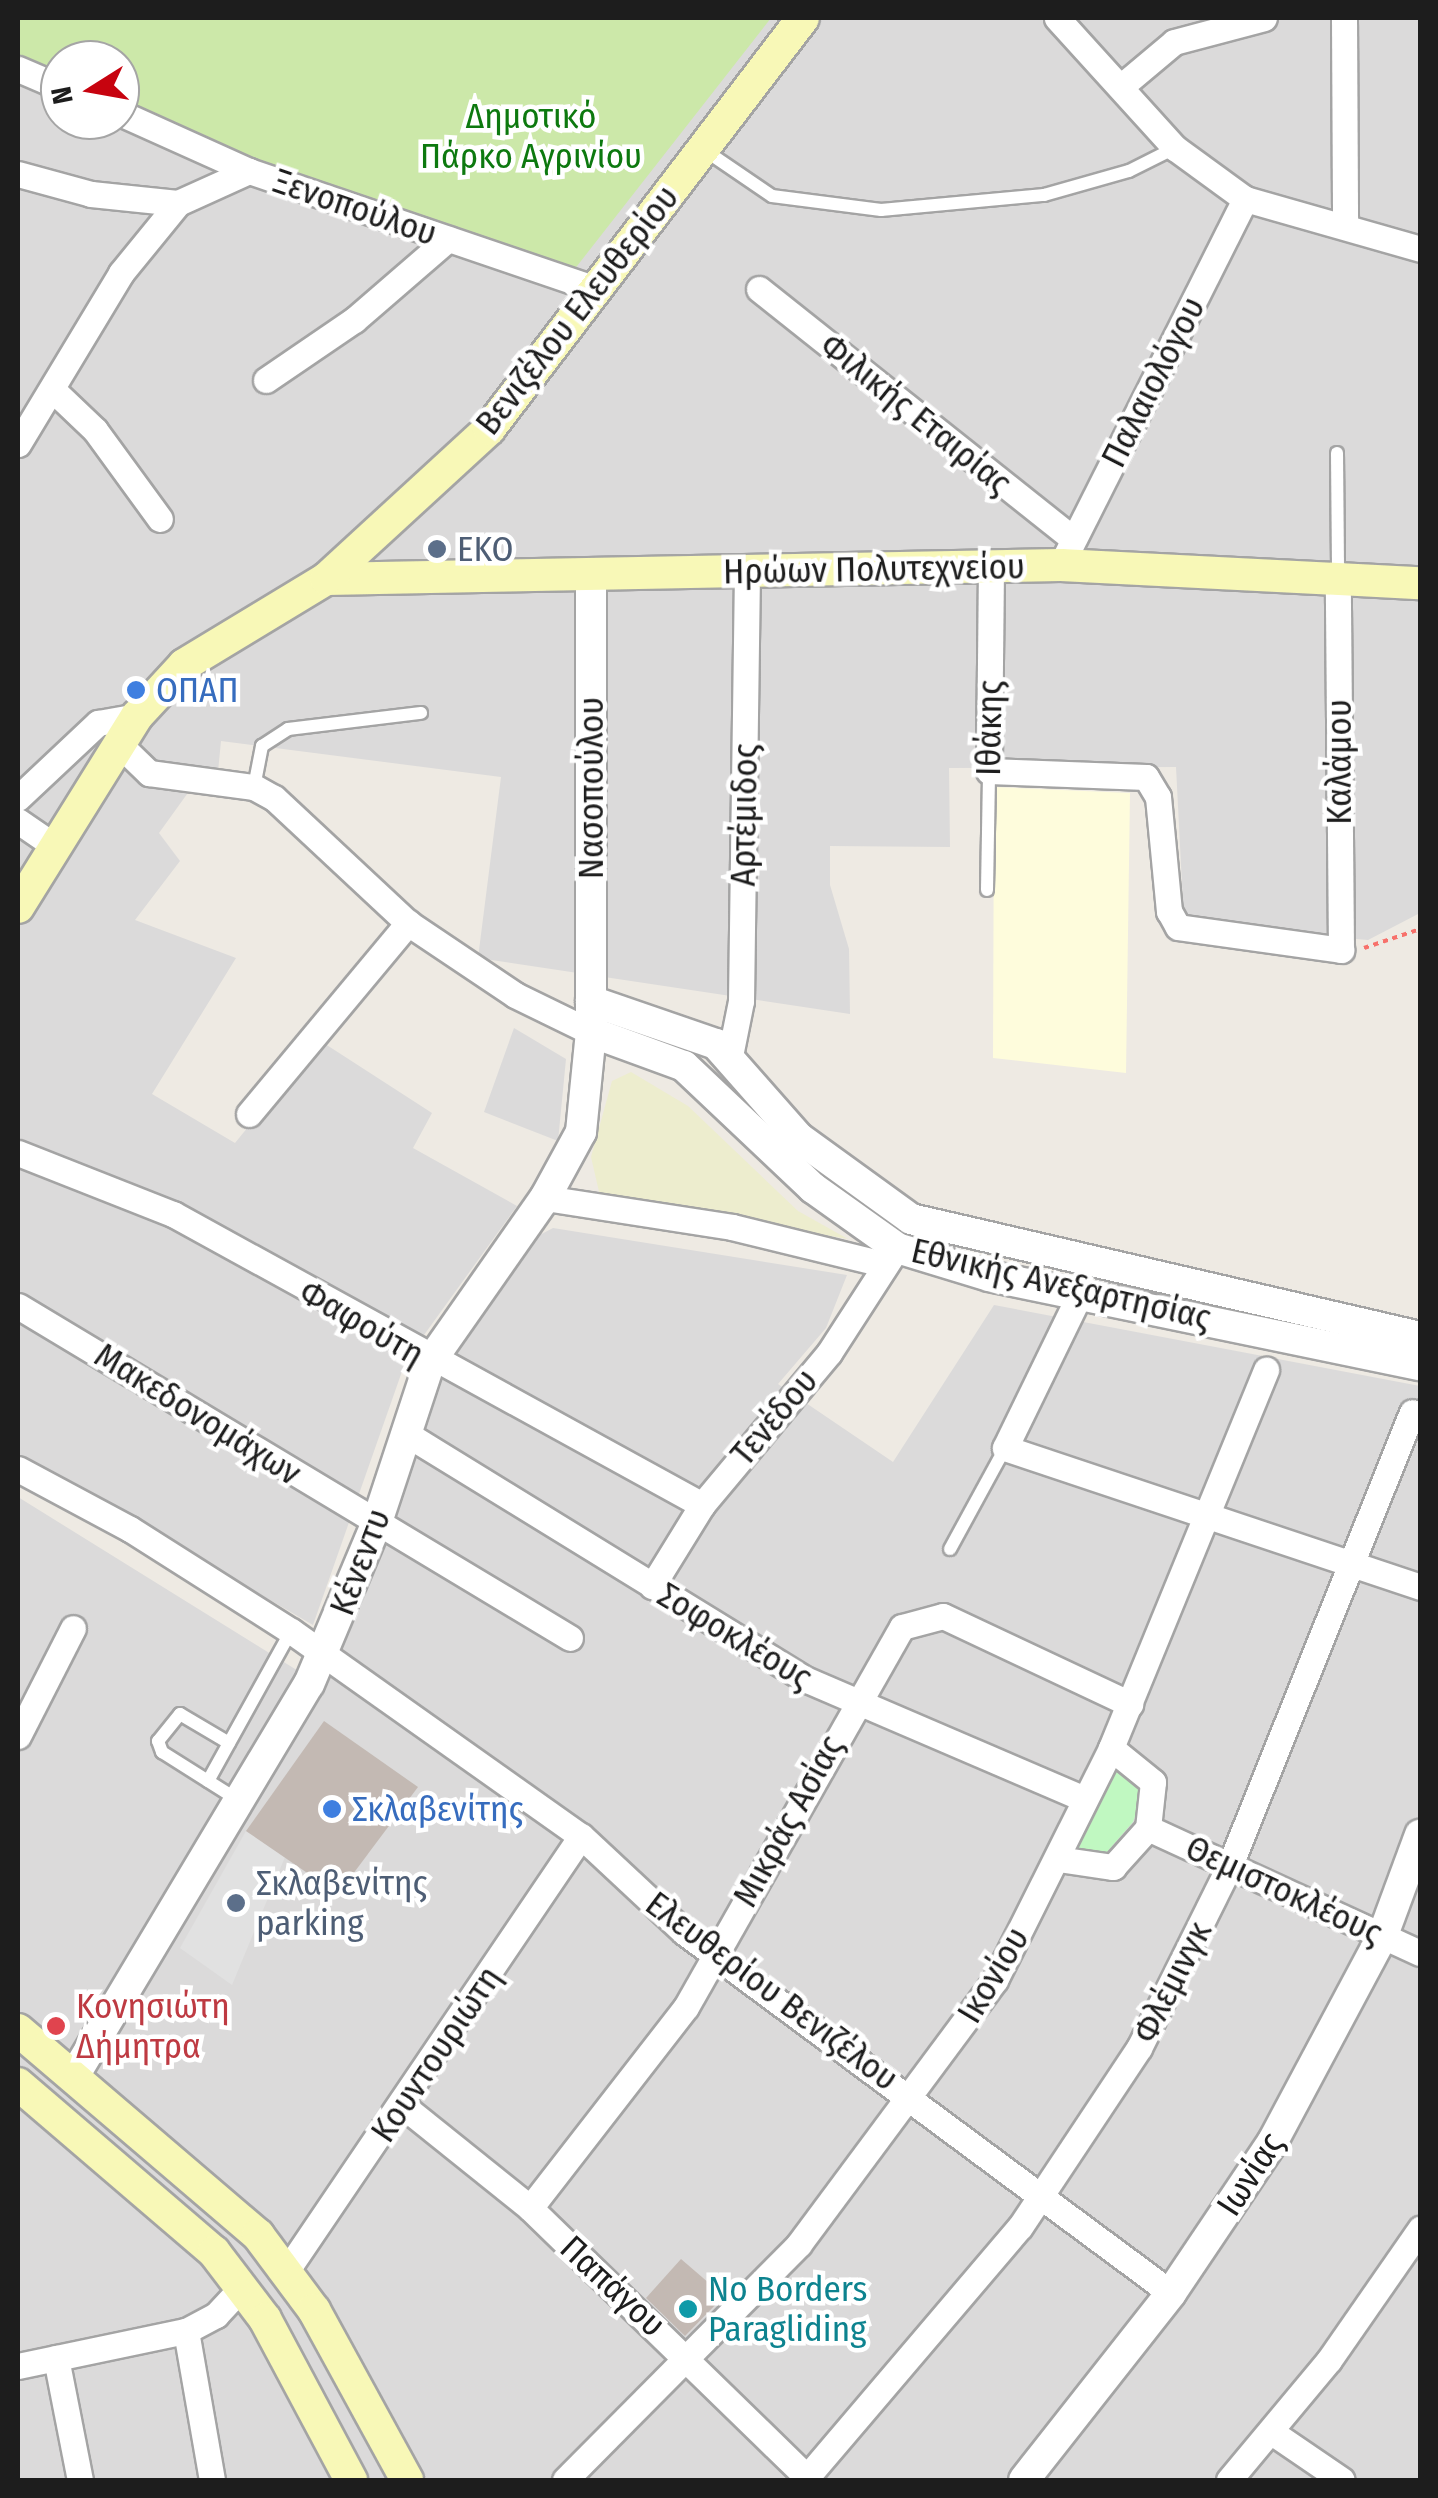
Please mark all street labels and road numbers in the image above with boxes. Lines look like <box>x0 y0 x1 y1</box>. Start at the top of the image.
street label: Ξενοπούλου <box>268 159 442 255</box>
street label: Βενιζέλου Ελευθερίου <box>467 177 687 443</box>
street label: Παλαιολόγου <box>1092 290 1214 474</box>
street label: Φιλικής Εταιρίας <box>812 324 1020 504</box>
street label: Ηρώων Πολυτεχνείου <box>723 545 1025 593</box>
street label: Ιθάκης <box>967 680 1011 776</box>
street label: Νασοπούλου <box>570 697 612 879</box>
street label: Καλάμου <box>1318 699 1360 825</box>
street label: Αρτέμιδος <box>722 743 766 887</box>
street label: Εθνικής Ανεξαρτησίας <box>907 1229 1215 1339</box>
street label: Φαφούτη <box>292 1271 432 1375</box>
street label: Μακεδονομάχων <box>87 1334 309 1494</box>
street label: Τενέδου <box>722 1360 826 1474</box>
street label: Κένεντυ <box>321 1503 399 1621</box>
street label: Σοφοκλέους <box>650 1574 820 1698</box>
street label: Μικράς Ασίας <box>724 1728 852 1914</box>
street label: Θεμιστοκλέους <box>1179 1826 1389 1954</box>
street label: Ελευθερίου Βενιζέλου <box>638 1883 906 2099</box>
street label: Φλέμινγκ <box>1124 1915 1220 2049</box>
street label: Ικονίου <box>948 1920 1038 2030</box>
street label: Κουντουριώτη <box>362 1958 510 2150</box>
street label: Ιωνίας <box>1208 2124 1292 2224</box>
street label: Παπάγου <box>552 2227 674 2345</box>

